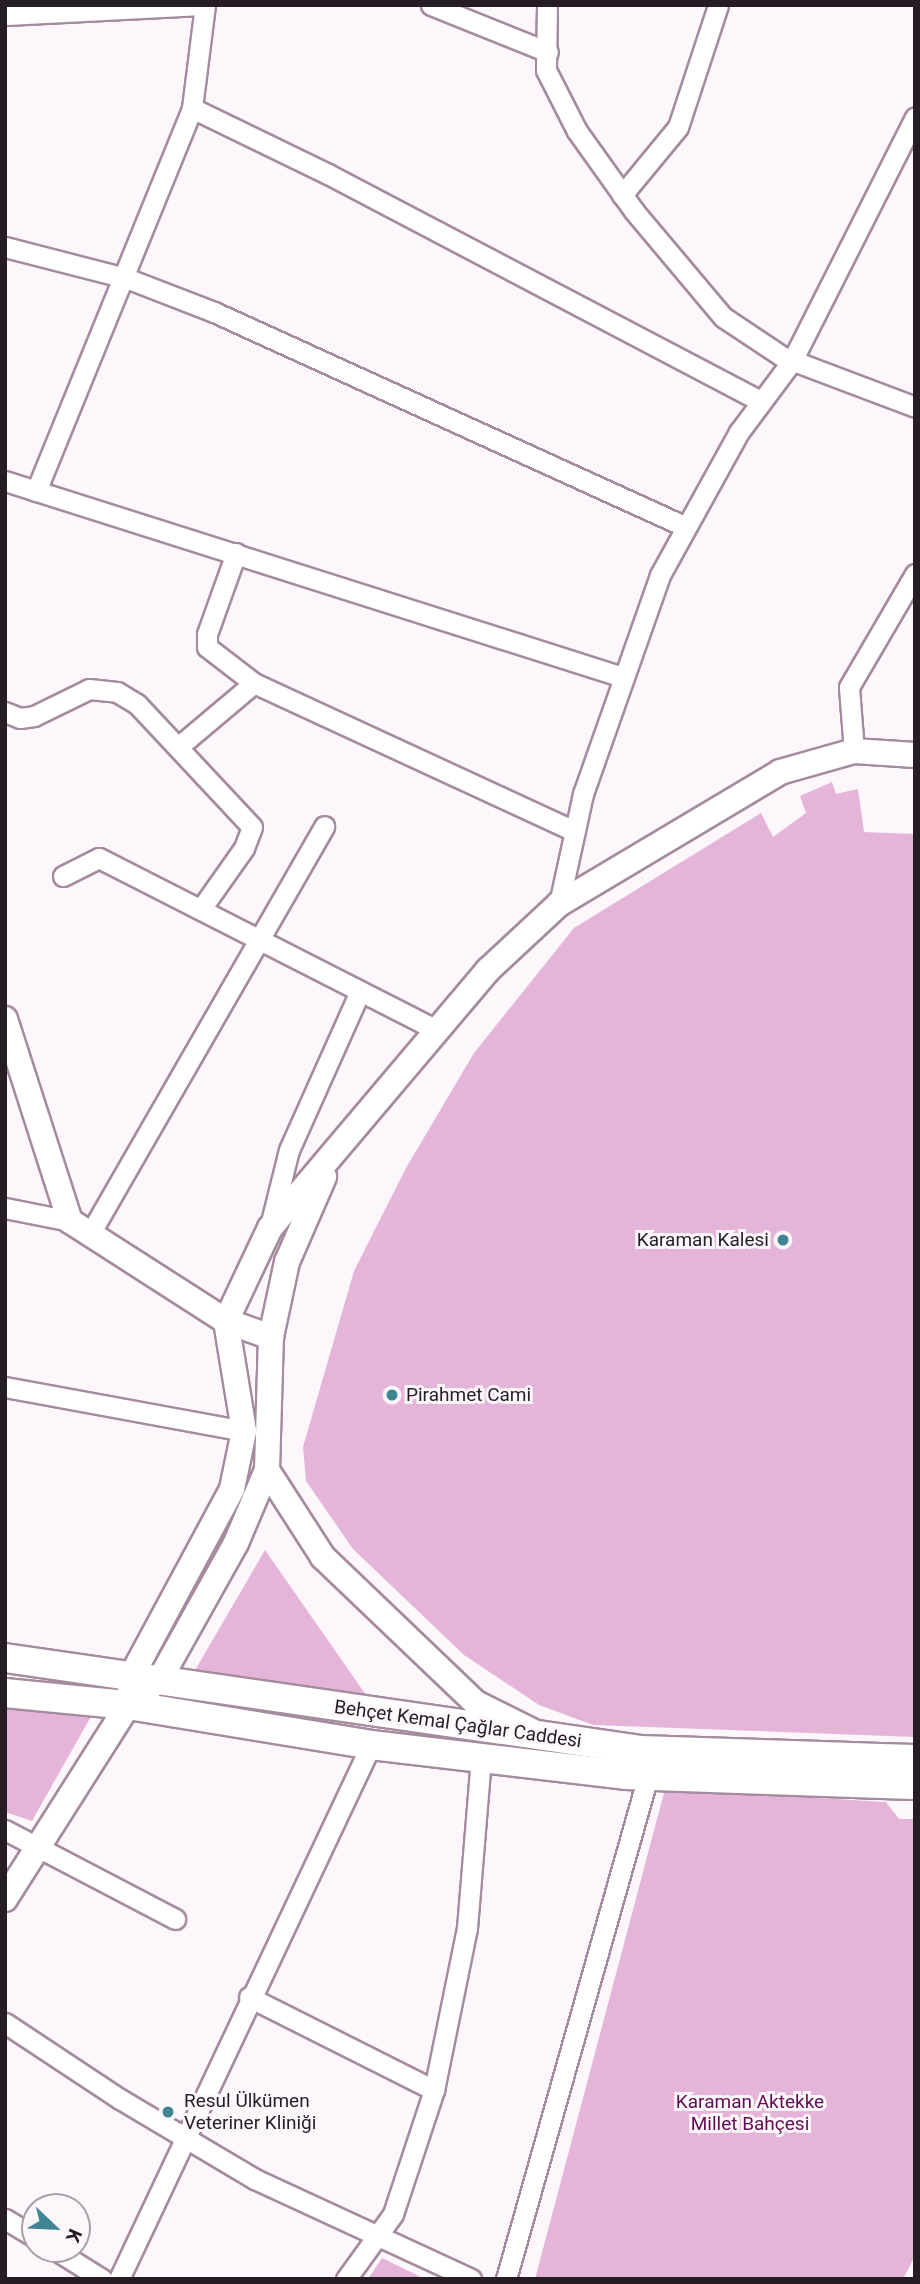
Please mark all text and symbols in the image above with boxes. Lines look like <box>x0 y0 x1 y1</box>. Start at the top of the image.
place label: Karaman Kalesi <box>637 1229 769 1251</box>
marker: Karaman Kalesi <box>775 1232 791 1248</box>
place label: Pirahmet Cami <box>406 1384 531 1406</box>
marker: Pirahmet Cami <box>384 1387 400 1403</box>
street label: Behçet Kemal Çağlar Caddesi <box>333 1695 583 1753</box>
place label: Resul Ülkümen Veteriner Kliniği <box>184 2090 316 2134</box>
park label: Karaman Aktekke Millet Bahçesi <box>676 2091 824 2135</box>
marker: Resul Ülkümen Veteriner Kliniği <box>158 2102 178 2122</box>
north arrow <box>21 2193 91 2263</box>
text: K <box>61 2226 87 2246</box>

